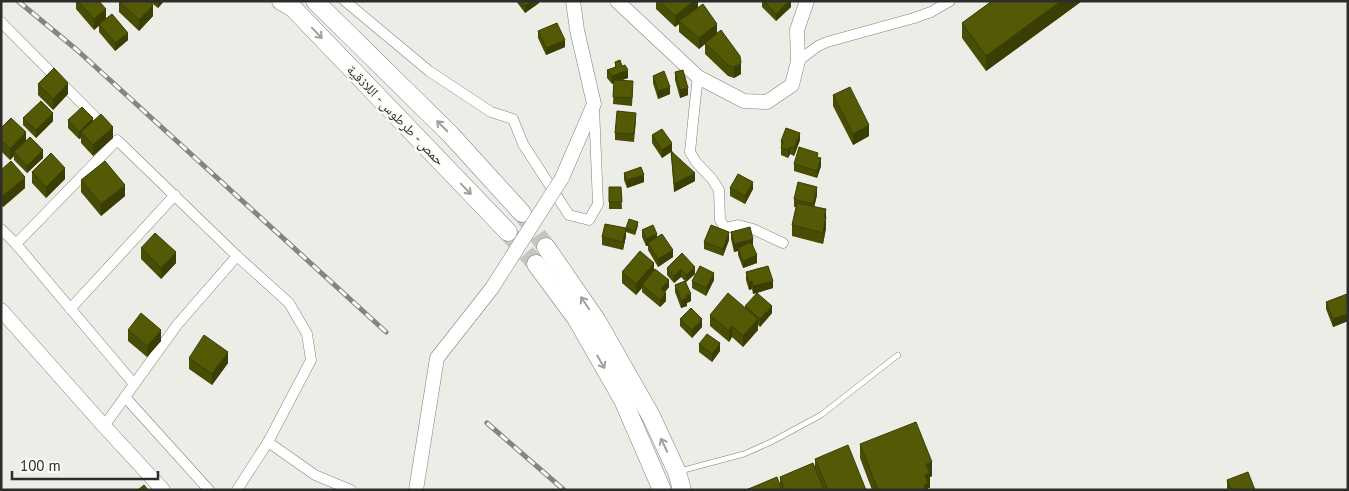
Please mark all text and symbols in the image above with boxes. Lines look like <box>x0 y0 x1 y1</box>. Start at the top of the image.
one-way arrow <box>311 27 323 40</box>
street label: حمص - طرطوس - اللاذقية <box>343 61 449 169</box>
one-way arrow <box>435 120 448 132</box>
one-way arrow <box>460 182 472 195</box>
one-way arrow <box>580 296 590 310</box>
one-way arrow <box>597 355 607 369</box>
one-way arrow <box>659 438 668 453</box>
scale bar <box>12 448 159 480</box>
text: 100 m <box>20 456 61 475</box>

